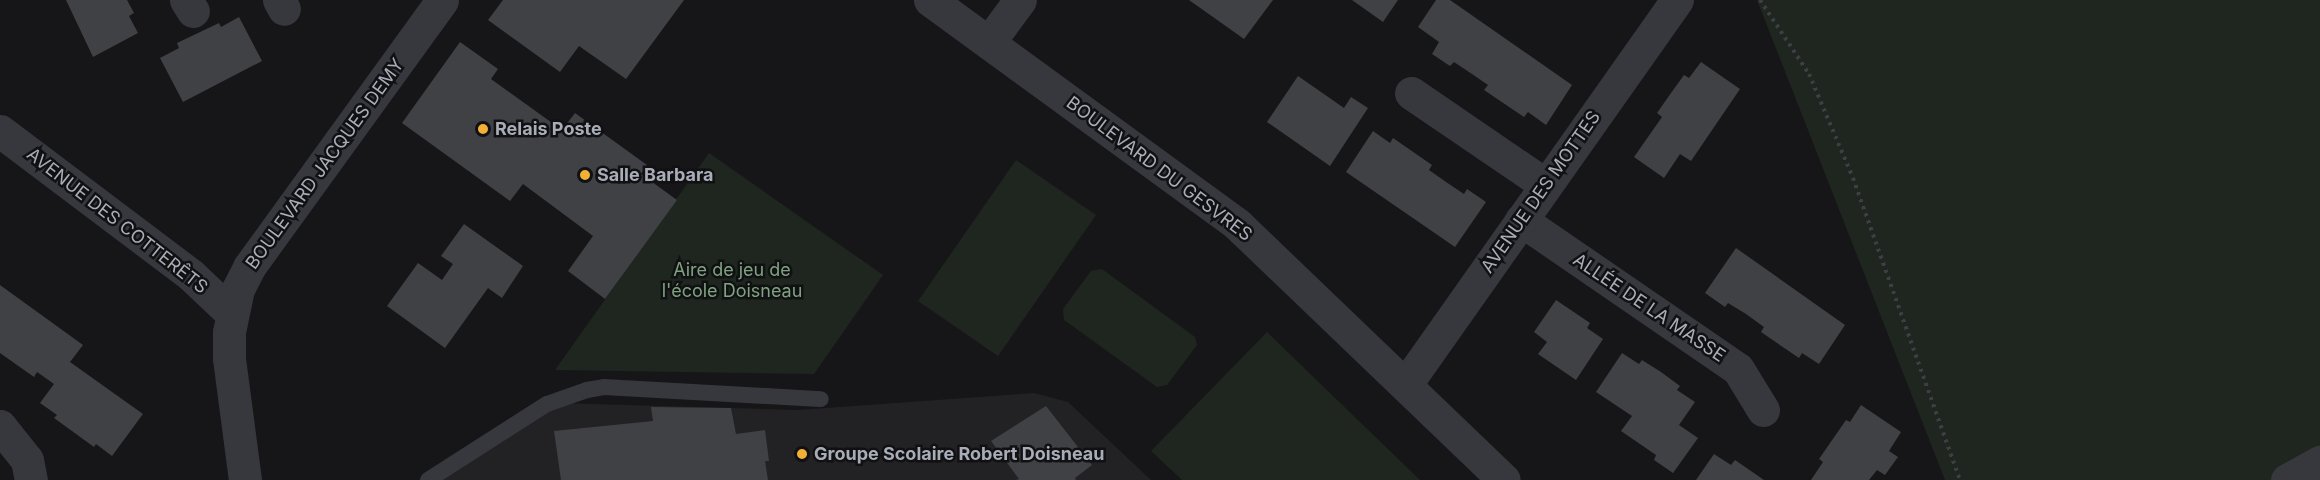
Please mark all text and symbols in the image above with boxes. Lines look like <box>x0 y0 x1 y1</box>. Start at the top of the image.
street label: BOULEVARD JACQUES DEMY <box>241 55 409 273</box>
street label: BOULEVARD DU GESVRES <box>1062 92 1256 246</box>
street label: AVENUE DES MOTTES <box>1477 107 1605 277</box>
place label: Relais Poste <box>495 118 602 140</box>
marker: Relais Poste <box>476 122 490 136</box>
street label: AVENUE DES COTTERÊTS <box>22 144 212 298</box>
place label: Salle Barbara <box>597 164 713 186</box>
marker: Salle Barbara <box>578 168 592 182</box>
street label: ALLÉE DE LA MASSE <box>1569 249 1729 367</box>
park label: Aire de jeu de l'école Doisneau <box>662 260 802 302</box>
place label: Groupe Scolaire Robert Doisneau <box>814 443 1104 465</box>
marker: Groupe Scolaire Robert Doisneau <box>795 447 809 461</box>

